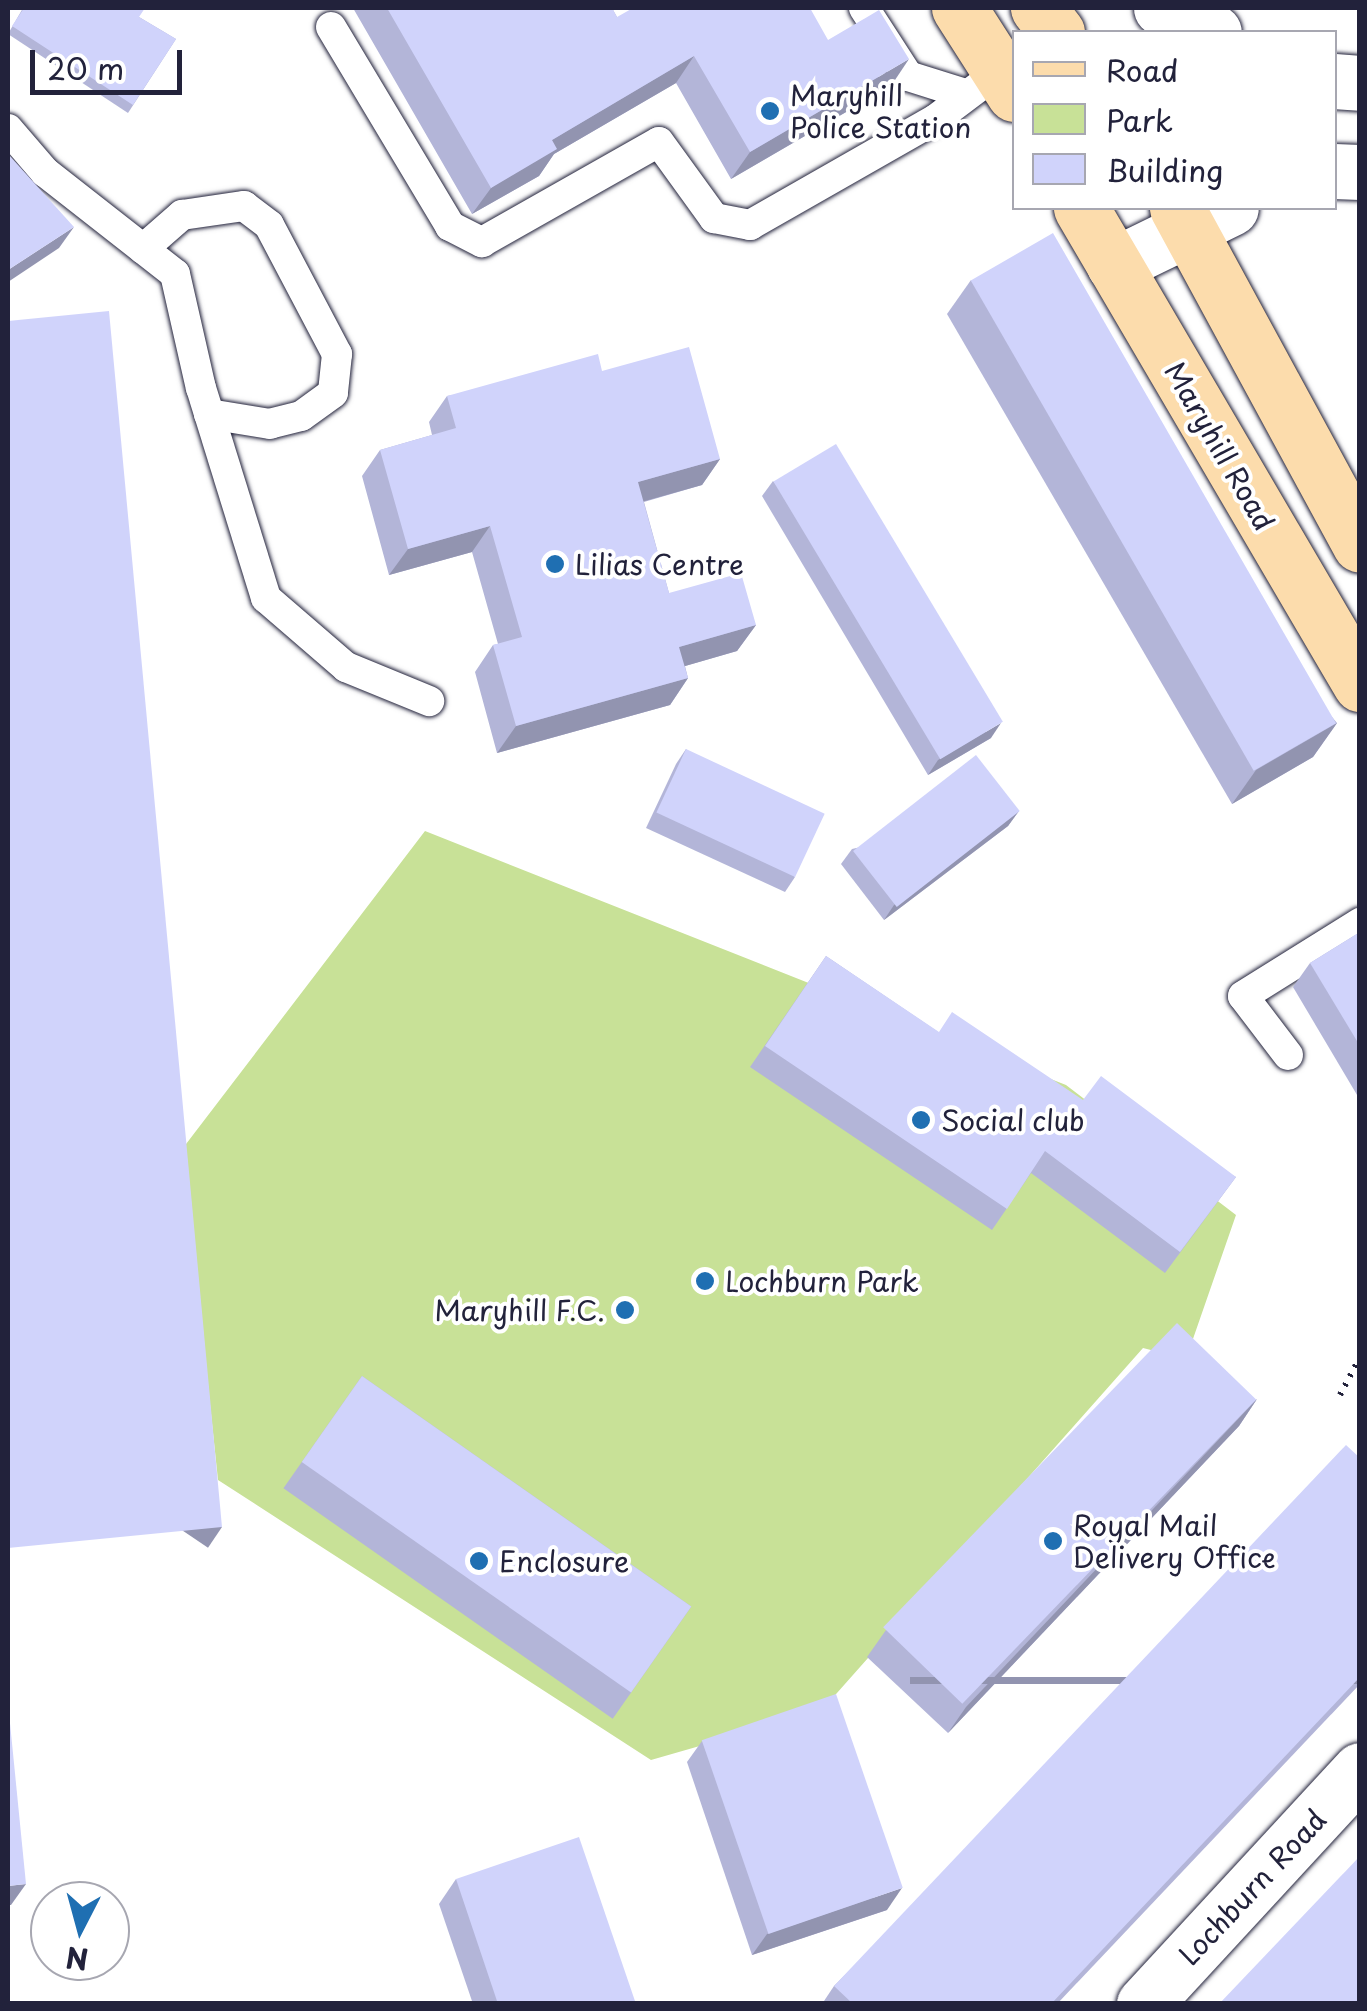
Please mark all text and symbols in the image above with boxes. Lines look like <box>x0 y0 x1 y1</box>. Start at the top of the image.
scale bar <box>35 30 188 92</box>
legend <box>1012 30 1337 210</box>
text: 20 m <box>47 45 124 90</box>
text: Road <box>1106 47 1179 92</box>
place label: Maryhill Police Station <box>790 78 972 144</box>
text: Park <box>1106 97 1173 142</box>
marker: Maryhill Police Station <box>759 100 781 122</box>
text: Building <box>1106 147 1223 192</box>
street label: Maryhill Road <box>1158 355 1282 537</box>
place label: Lilias Centre <box>575 547 744 581</box>
marker: Lilias Centre <box>544 553 566 575</box>
place label: Social club <box>941 1103 1085 1137</box>
marker: Social club <box>910 1109 932 1131</box>
place label: Lochburn Park <box>725 1264 919 1298</box>
marker: Lochburn Park <box>694 1270 716 1292</box>
place label: Maryhill F.C. <box>434 1293 605 1327</box>
marker: Maryhill F.C. <box>614 1299 636 1321</box>
place label: Royal Mail Delivery Office <box>1073 1508 1274 1574</box>
marker: Royal Mail Delivery Office <box>1042 1530 1064 1552</box>
place label: Enclosure <box>499 1544 629 1578</box>
marker: Enclosure <box>468 1550 490 1572</box>
street label: Lochburn Road <box>1172 1803 1332 1971</box>
north arrow <box>30 1881 130 1981</box>
text: N <box>64 1937 90 1982</box>

